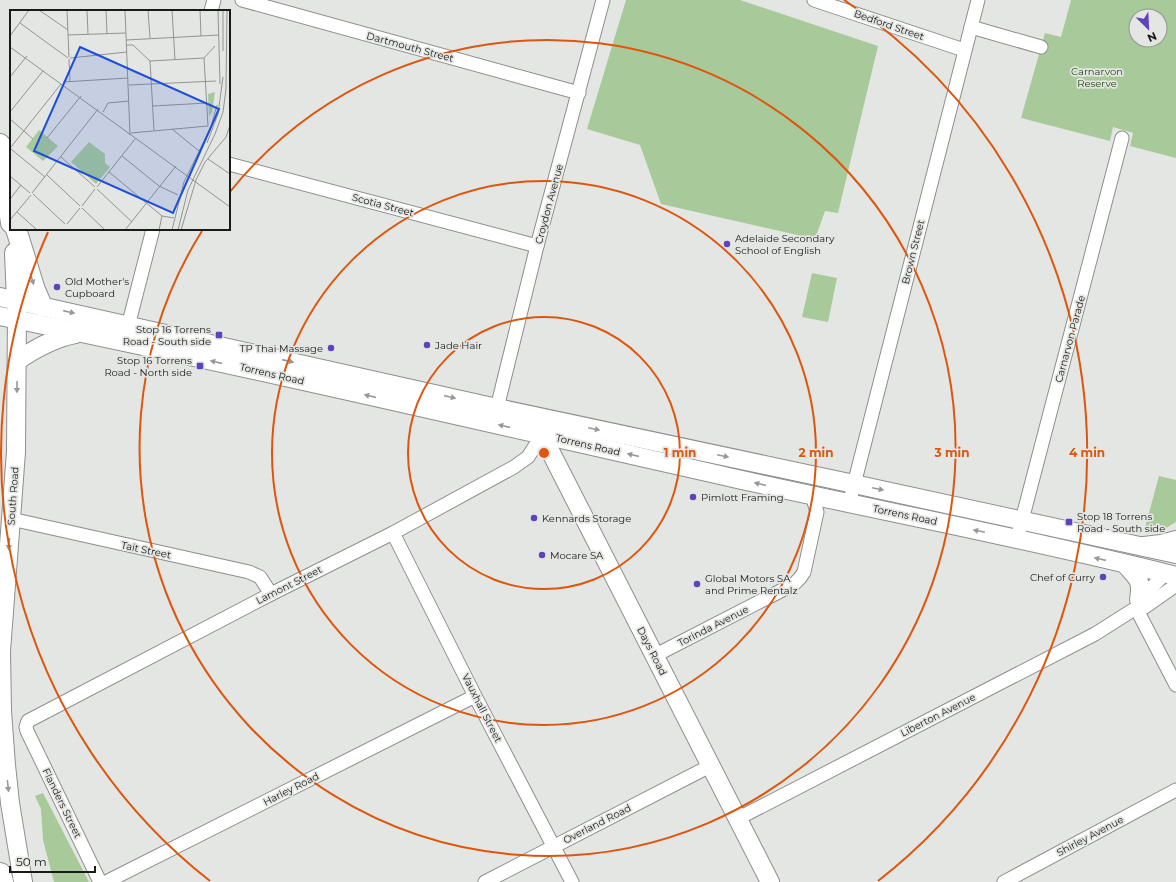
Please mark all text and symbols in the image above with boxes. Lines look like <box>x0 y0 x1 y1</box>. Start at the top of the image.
street label: Bedford Street <box>852 7 926 43</box>
north arrow <box>1128 8 1168 48</box>
inset map <box>10 10 230 230</box>
street label: Dartmouth Street <box>365 29 455 65</box>
text: N <box>1145 29 1159 45</box>
park label: Carnarvon Reserve <box>1071 65 1123 90</box>
street label: Croydon Avenue <box>532 162 566 246</box>
street label: Scotia Street <box>351 191 415 219</box>
street label: Brown Street <box>899 218 927 286</box>
place label: Adelaide Secondary School of English <box>735 232 835 257</box>
marker: Adelaide Secondary School of English <box>722 239 732 249</box>
one-way arrow <box>29 274 35 286</box>
place label: Old Mother's Cupboard <box>65 275 129 300</box>
marker: Old Mother's Cupboard <box>52 282 62 292</box>
street label: Carnarvon Parade <box>1052 294 1088 384</box>
one-way arrow <box>63 310 75 316</box>
place label: Stop 16 Torrens Road - South side <box>123 323 211 348</box>
marker: Stop 16 Torrens Road - South side <box>214 330 224 340</box>
place label: Jade Hair <box>434 339 482 352</box>
marker: Jade Hair <box>422 340 432 350</box>
place label: TP Thai Massage <box>240 342 323 355</box>
marker: TP Thai Massage <box>326 343 336 353</box>
place label: Stop 16 Torrens Road - North side <box>104 354 192 379</box>
one-way arrow <box>210 358 222 364</box>
one-way arrow <box>282 358 294 364</box>
street label: Torrens Road <box>239 360 305 388</box>
marker: Stop 16 Torrens Road - North side <box>195 361 205 371</box>
one-way arrow <box>14 381 20 394</box>
one-way arrow <box>364 393 377 399</box>
one-way arrow <box>444 395 456 401</box>
one-way arrow <box>498 423 510 429</box>
one-way arrow <box>588 427 600 433</box>
street label: Torrens Road <box>555 431 621 459</box>
text: 1 min <box>664 445 696 460</box>
text: 2 min <box>799 445 833 460</box>
text: 3 min <box>934 445 970 460</box>
text: 4 min <box>1069 445 1105 460</box>
centre of rings <box>537 446 551 460</box>
one-way arrow <box>627 452 639 458</box>
one-way arrow <box>717 454 729 460</box>
street label: South Road <box>4 466 22 526</box>
one-way arrow <box>754 480 766 486</box>
one-way arrow <box>871 486 884 492</box>
place label: Pimlott Framing <box>701 491 784 504</box>
marker: Pimlott Framing <box>688 492 698 502</box>
street label: Torrens Road <box>871 502 939 528</box>
place label: Stop 18 Torrens Road - South side <box>1077 510 1165 535</box>
place label: Kennards Storage <box>542 512 631 525</box>
marker: Kennards Storage <box>529 513 539 523</box>
marker: Stop 18 Torrens Road - South side <box>1064 517 1074 527</box>
one-way arrow <box>973 528 985 534</box>
one-way arrow <box>5 538 12 550</box>
street label: Tait Street <box>120 538 172 562</box>
place label: Mocare SA <box>550 549 604 562</box>
marker: Mocare SA <box>537 550 547 560</box>
one-way arrow <box>1094 555 1106 561</box>
street label: Lamont Street <box>254 563 324 607</box>
place label: Chef of Curry <box>1030 571 1096 584</box>
place label: Global Motors SA and Prime Rentalz <box>705 572 798 597</box>
marker: Chef of Curry <box>1098 572 1108 582</box>
marker: Global Motors SA and Prime Rentalz <box>692 579 702 589</box>
street label: Torinda Avenue <box>675 603 751 649</box>
street label: Days Road <box>634 624 670 678</box>
street label: Vauxhall Street <box>459 672 505 744</box>
street label: Liberton Avenue <box>898 690 978 740</box>
street label: Flanders Street <box>39 766 85 840</box>
street label: Harley Road <box>261 769 321 809</box>
one-way arrow <box>5 780 11 792</box>
street label: Overland Road <box>561 801 633 847</box>
street label: Shirley Avenue <box>1054 813 1126 859</box>
scale bar <box>10 848 95 874</box>
text: 50 m <box>16 854 47 869</box>

